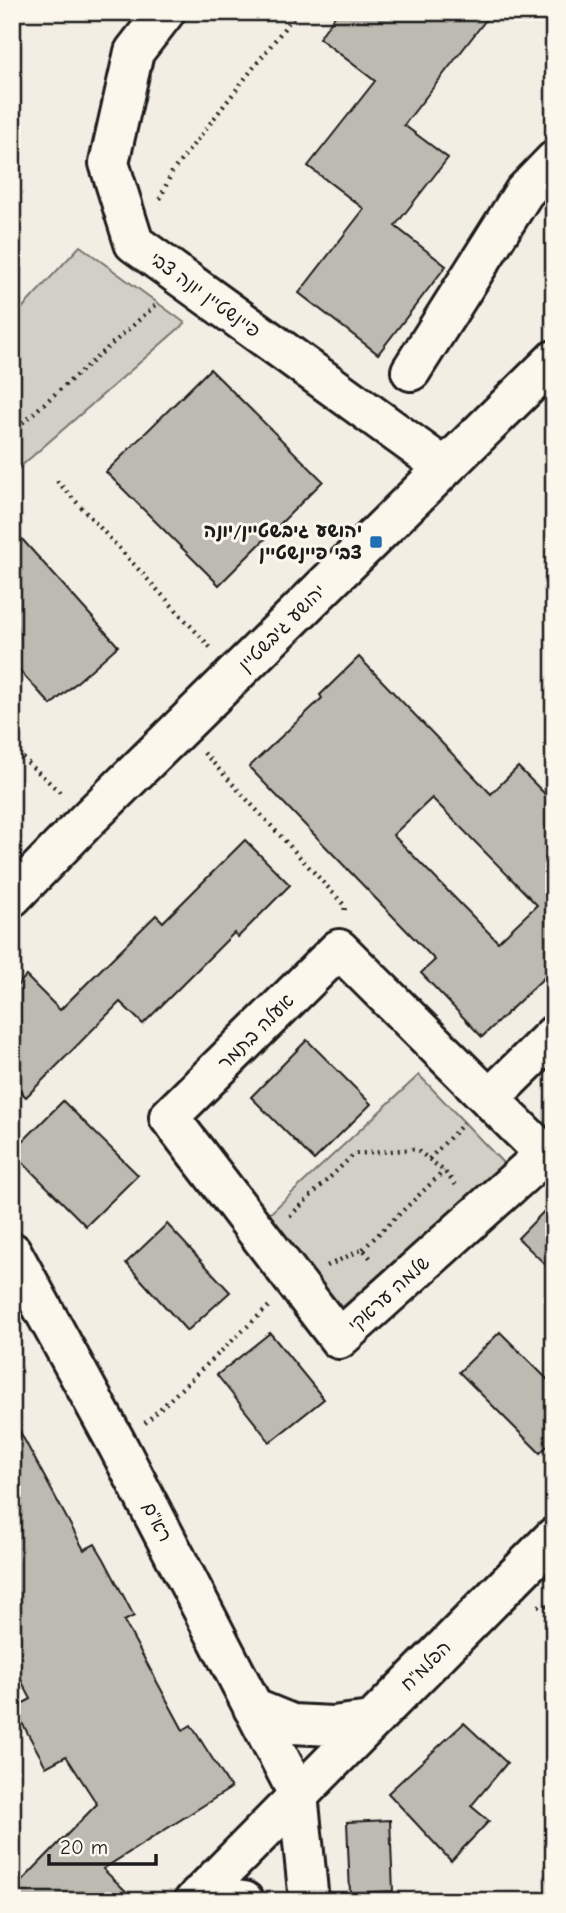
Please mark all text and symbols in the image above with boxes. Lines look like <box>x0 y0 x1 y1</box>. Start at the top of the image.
street label: פיינשטיין יונה צבי <box>146 248 264 342</box>
place label: יהושע גיבשטיין/יונה צבי פיינשטיין <box>204 520 362 564</box>
marker: יהושע גיבשטיין/יונה צבי פיינשטיין <box>368 534 384 550</box>
street label: יהושע גיבשטיין <box>234 580 330 676</box>
street label: אעלה בתמר <box>213 989 299 1075</box>
street label: שלמה עראקי <box>344 1252 434 1336</box>
street label: רא"ם <box>138 1498 176 1546</box>
street label: הפלמ"ח <box>396 1636 456 1696</box>
scale bar <box>49 1822 156 1866</box>
text: 20 m <box>60 1835 108 1859</box>

